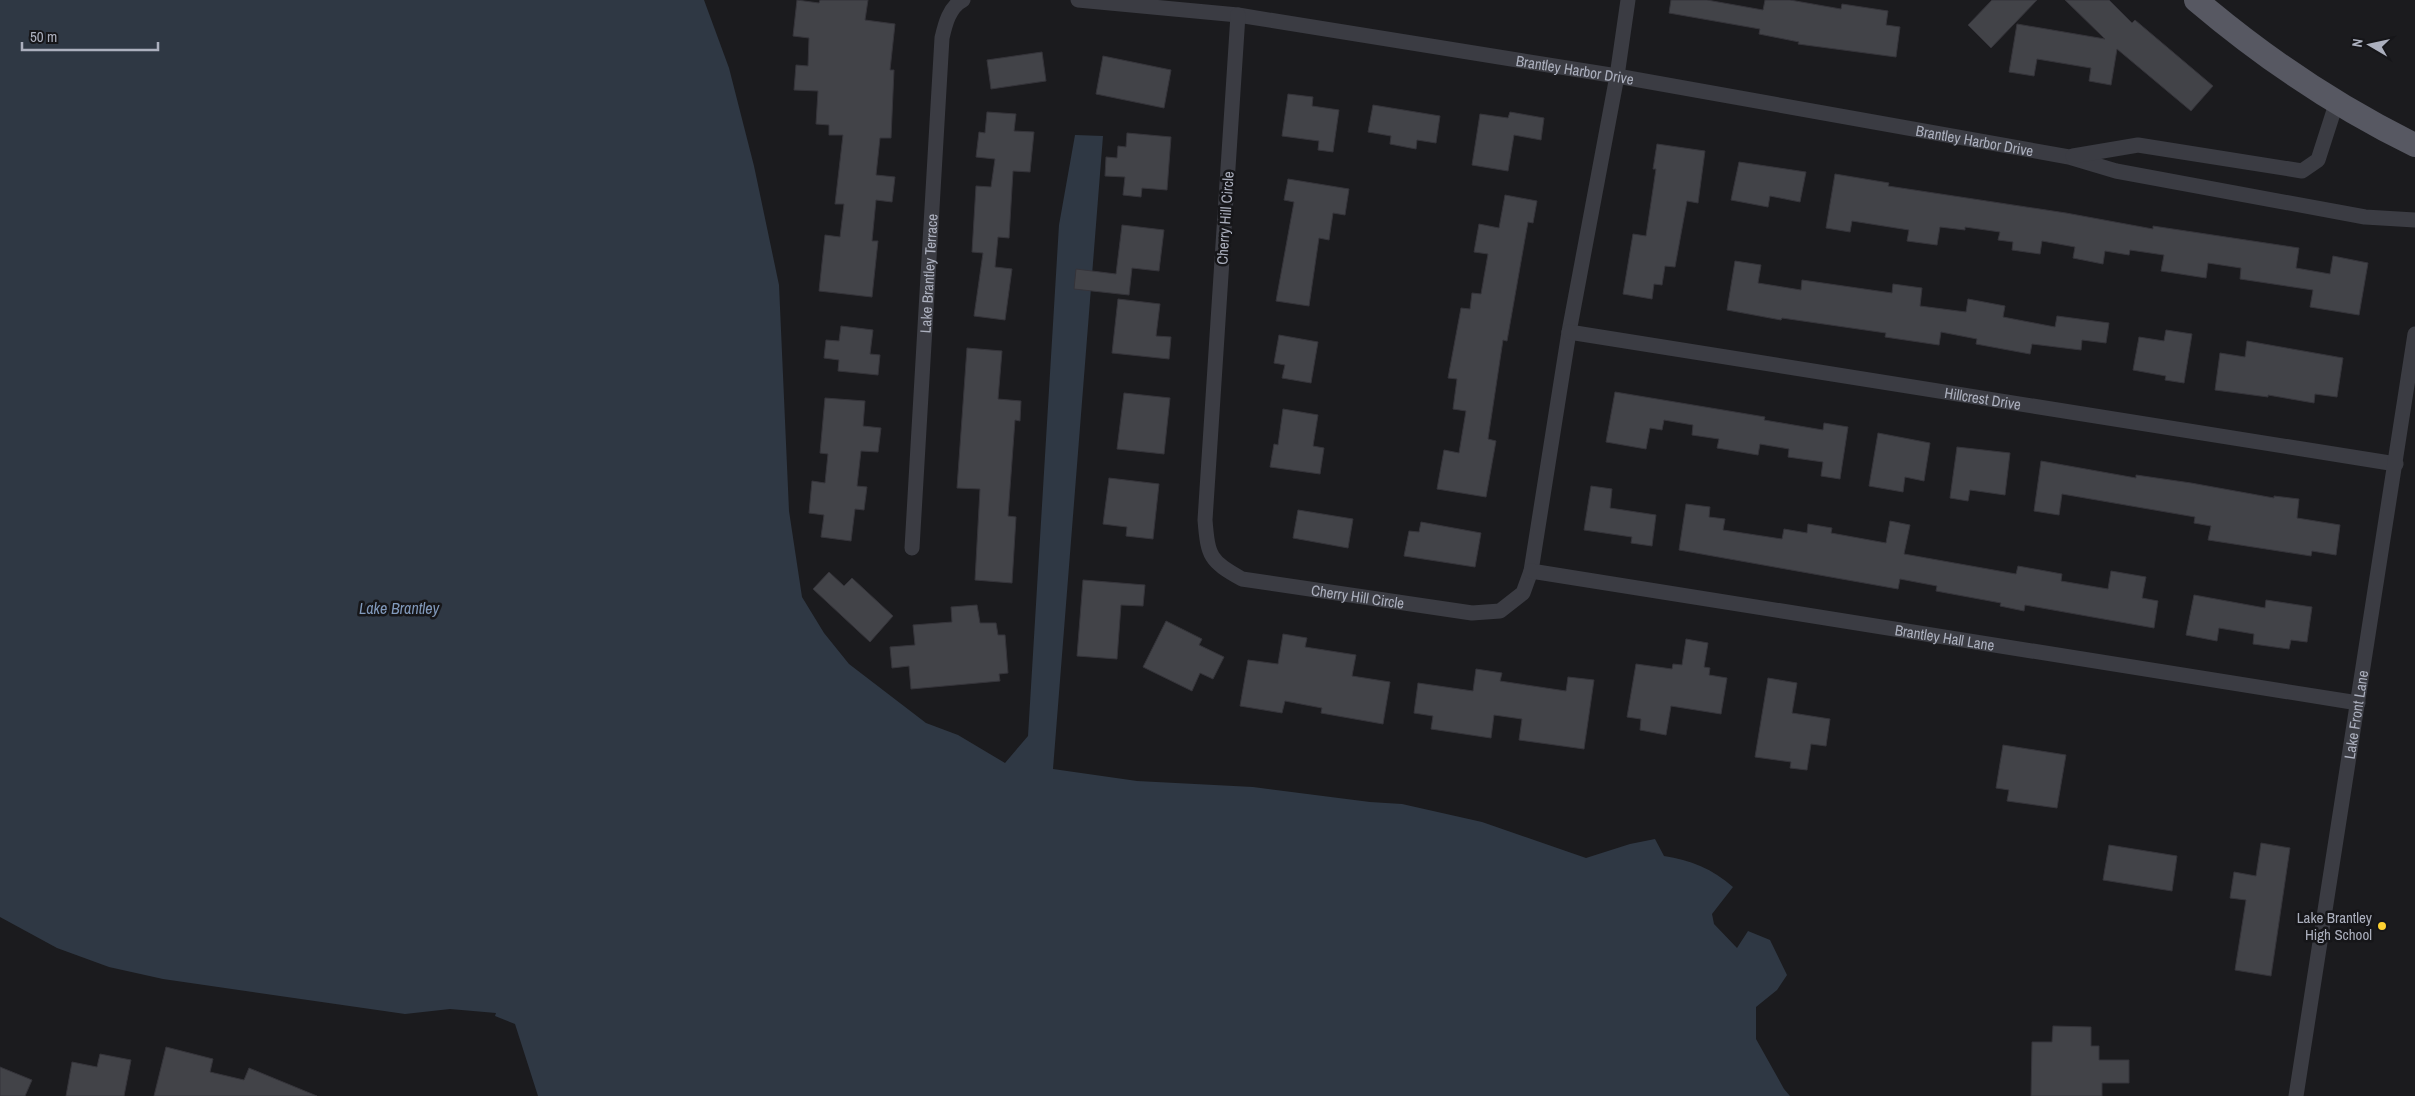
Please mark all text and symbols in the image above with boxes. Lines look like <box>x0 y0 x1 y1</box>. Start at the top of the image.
scale bar <box>22 20 159 52</box>
north arrow <box>2345 20 2395 70</box>
text: 50 m <box>30 26 57 47</box>
text: N <box>2348 37 2367 48</box>
street label: Brantley Harbor Drive <box>1515 49 1636 89</box>
street label: Brantley Harbor Drive <box>1914 119 2035 161</box>
street label: Cherry Hill Circle <box>1211 170 1239 265</box>
street label: Lake Brantley Terrace <box>914 213 942 334</box>
street label: Hillcrest Drive <box>1943 382 2023 415</box>
street label: Cherry Hill Circle <box>1310 579 1406 613</box>
water label: Lake Brantley <box>359 597 441 619</box>
street label: Brantley Hall Lane <box>1893 619 1996 655</box>
street label: Lake Front Lane <box>2338 669 2373 761</box>
place label: Lake Brantley High School <box>2297 907 2373 945</box>
marker: Lake Brantley High School <box>2376 920 2388 932</box>

